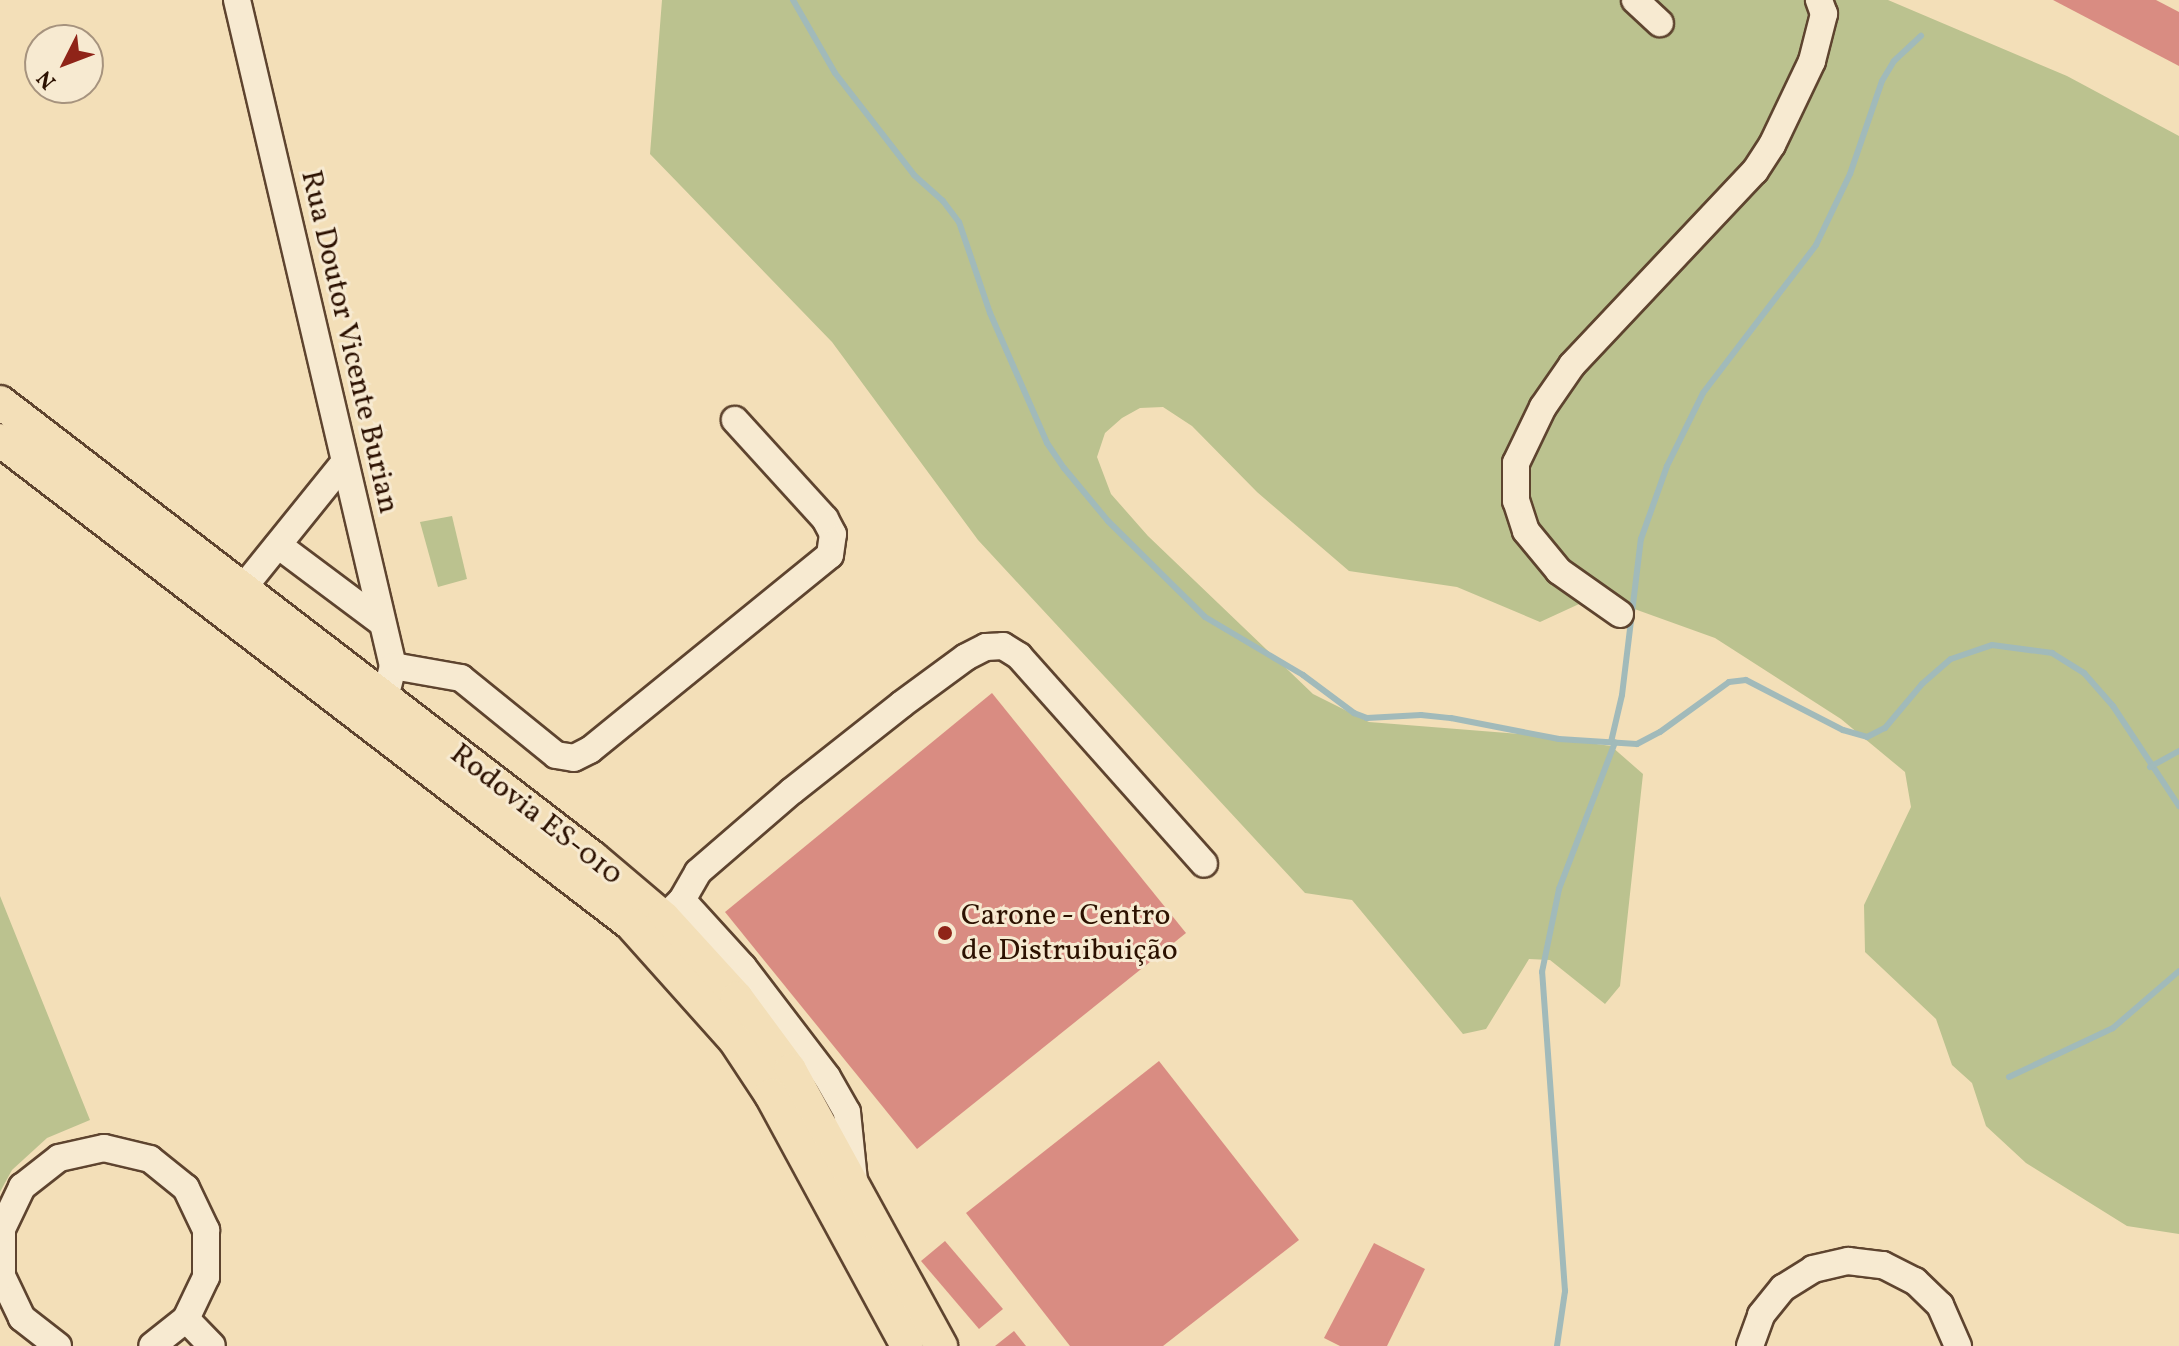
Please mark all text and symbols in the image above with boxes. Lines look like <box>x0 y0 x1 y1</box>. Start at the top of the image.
north arrow <box>24 24 104 104</box>
text: N <box>30 63 64 95</box>
street label: Rua Doutor Vicente Burian <box>292 166 406 518</box>
street label: Rodovia ES-010 <box>443 736 629 894</box>
place label: Carone - Centro de Distruibuição <box>961 898 1178 968</box>
marker: Carone - Centro de Distruibuição <box>936 924 954 942</box>

